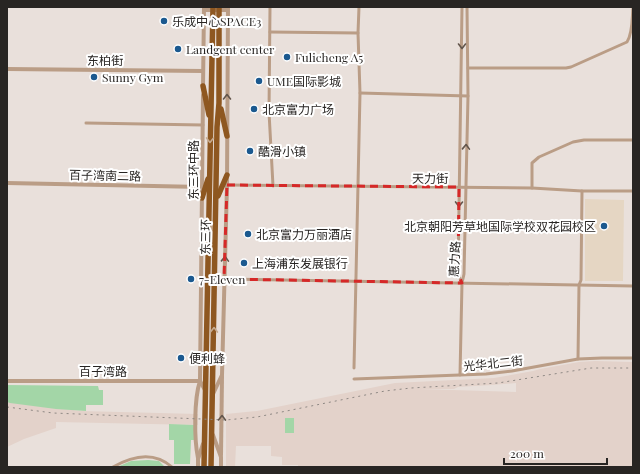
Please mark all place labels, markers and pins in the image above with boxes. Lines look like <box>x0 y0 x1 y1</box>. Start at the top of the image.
place label: 乐成中心SPACE3 <box>172 13 261 29</box>
marker: 乐成中心SPACE3 <box>159 16 169 26</box>
place label: Landgent center <box>186 41 275 57</box>
marker: Landgent center <box>173 44 183 54</box>
place label: Fulicheng A5 <box>295 49 363 65</box>
marker: Fulicheng A5 <box>282 52 292 62</box>
place label: Sunny Gym <box>102 69 164 85</box>
marker: Sunny Gym <box>89 72 99 82</box>
place label: UME国际影城 <box>267 73 341 89</box>
marker: UME国际影城 <box>254 76 264 86</box>
place label: 北京富力广场 <box>262 101 334 117</box>
marker: 北京富力广场 <box>249 104 259 114</box>
place label: 酷滑小镇 <box>258 143 306 159</box>
marker: 酷滑小镇 <box>245 146 255 156</box>
place label: 北京朝阳芳草地国际学校双花园校区 <box>404 218 596 234</box>
marker: 北京朝阳芳草地国际学校双花园校区 <box>599 221 609 231</box>
place label: 北京富力万丽酒店 <box>256 226 352 242</box>
marker: 北京富力万丽酒店 <box>243 229 253 239</box>
place label: 上海浦东发展银行 <box>252 255 348 271</box>
marker: 上海浦东发展银行 <box>239 258 249 268</box>
place label: 7-Eleven <box>199 271 245 287</box>
marker: 7-Eleven <box>186 274 196 284</box>
place label: 便利蜂 <box>189 350 225 366</box>
marker: 便利蜂 <box>176 353 186 363</box>

